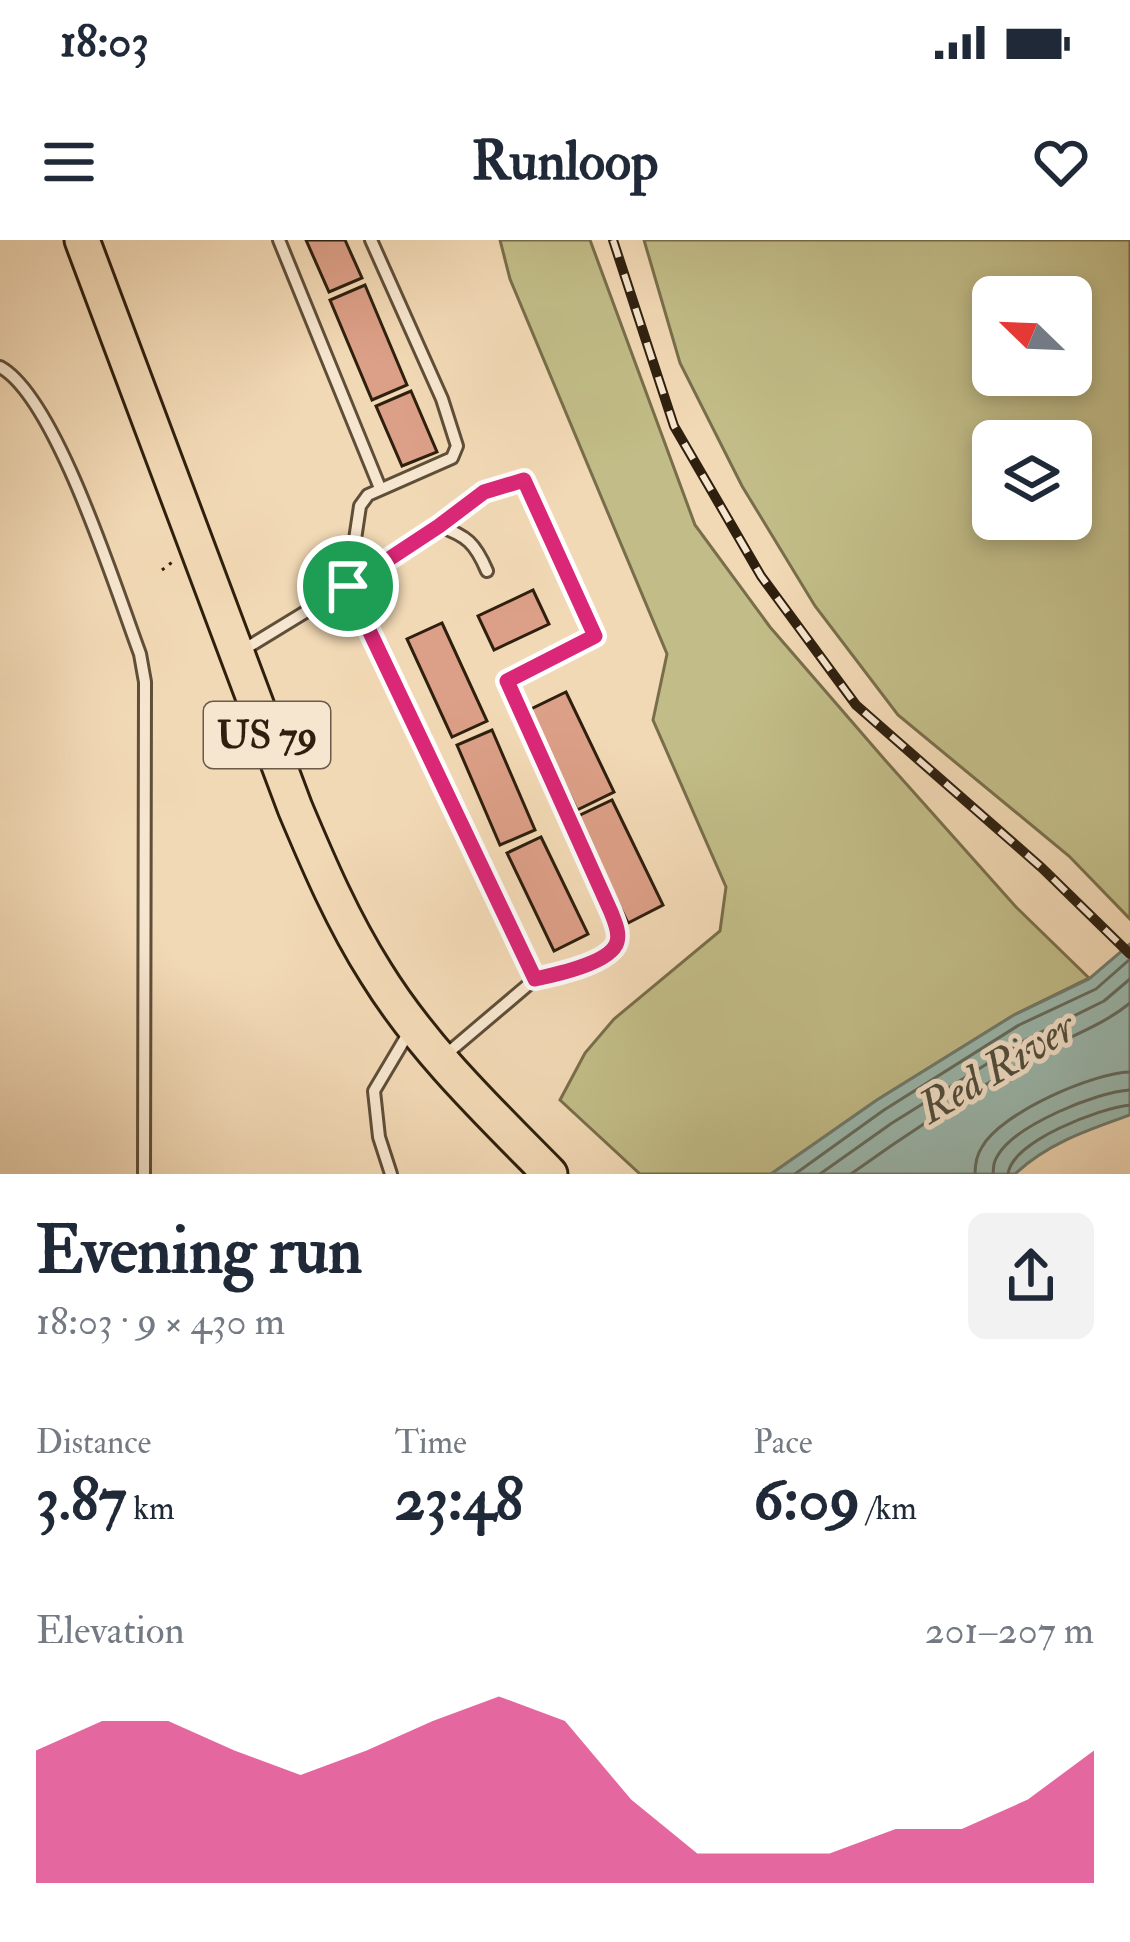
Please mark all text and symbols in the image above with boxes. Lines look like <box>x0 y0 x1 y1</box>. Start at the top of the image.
text: 18:03 <box>60 14 149 70</box>
text: Runloop <box>472 128 658 196</box>
icon: menu <box>36 129 102 195</box>
icon: heart <box>1028 129 1094 195</box>
north arrow <box>972 276 1092 396</box>
map controls <box>972 276 1092 540</box>
button: layers <box>972 420 1092 540</box>
pin <box>297 535 399 637</box>
icon: arrive <box>315 553 381 619</box>
road number: US 79 <box>204 702 330 768</box>
water label: Red River <box>908 998 1087 1137</box>
text: Evening run <box>36 1210 362 1293</box>
button: share <box>968 1213 1094 1339</box>
text: 18:03 · 9 × 430 m <box>36 1297 285 1346</box>
text: Distance <box>36 1422 151 1463</box>
text: Time <box>395 1422 467 1463</box>
text: Pace <box>753 1422 813 1463</box>
text: 3.87 <box>36 1463 126 1538</box>
text: 23:48 <box>395 1463 523 1538</box>
text: 6:09 <box>753 1463 860 1538</box>
text: km <box>126 1488 175 1529</box>
text: /km <box>860 1488 917 1529</box>
text: Elevation <box>36 1606 185 1655</box>
text: 201–207 m <box>925 1606 1094 1655</box>

